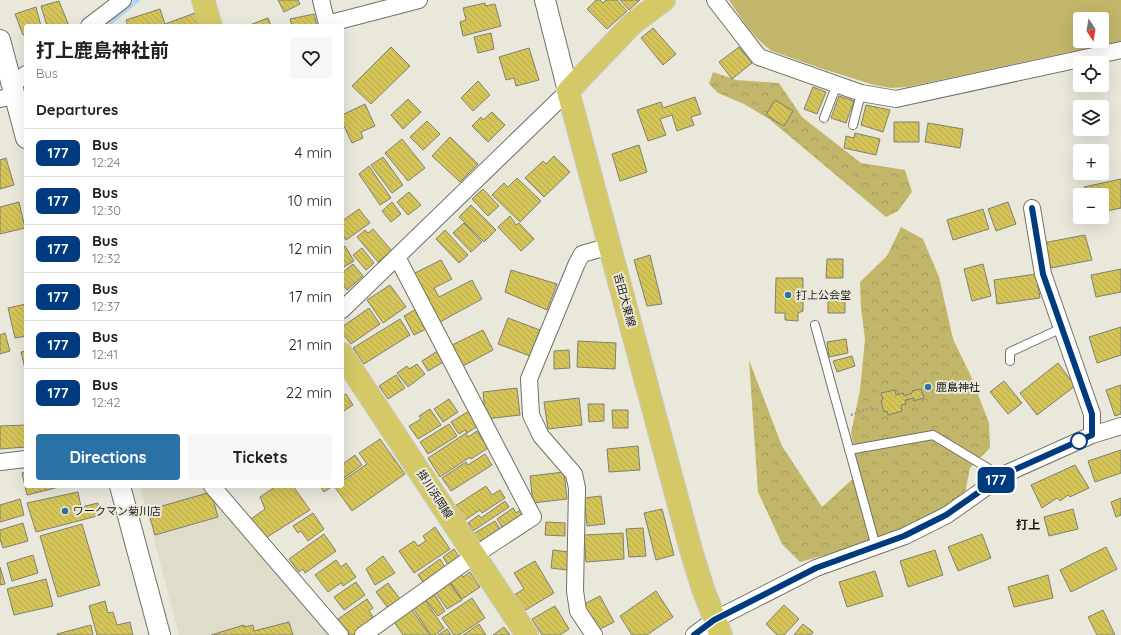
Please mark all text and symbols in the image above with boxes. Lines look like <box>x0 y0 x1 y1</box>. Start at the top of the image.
north arrow <box>1073 12 1109 48</box>
map controls <box>1073 12 1109 224</box>
button: heart <box>290 37 332 79</box>
text: 打上鹿島神社前 <box>36 38 169 62</box>
button: locate <box>1073 56 1109 92</box>
text: Bus <box>36 65 58 81</box>
text: Departures <box>36 100 118 119</box>
button: layers <box>1073 100 1109 136</box>
text: Bus <box>92 135 118 154</box>
text: 4 min <box>294 143 332 162</box>
text: 177 <box>48 144 68 162</box>
button: + <box>1073 144 1109 180</box>
text: 12:24 <box>92 154 120 170</box>
text: Bus <box>92 183 118 202</box>
button: − <box>1073 188 1109 224</box>
text: 10 min <box>288 191 332 210</box>
text: 177 <box>48 192 68 210</box>
text: 12:30 <box>92 202 121 218</box>
text: Bus <box>92 231 118 250</box>
text: 12 min <box>288 239 332 258</box>
text: 177 <box>48 240 68 258</box>
text: 12:32 <box>92 250 120 266</box>
street label: 吉田大東線 <box>611 272 639 328</box>
text: Bus <box>92 279 118 298</box>
text: 17 min <box>289 287 332 306</box>
text: 177 <box>48 288 68 306</box>
place label: 打上公会堂 <box>796 288 851 302</box>
marker: 打上公会堂 <box>783 290 793 300</box>
text: 12:37 <box>92 298 120 314</box>
text: Bus <box>92 327 118 346</box>
text: 21 min <box>288 335 332 354</box>
text: 177 <box>48 336 68 354</box>
text: 12:41 <box>92 346 118 362</box>
text: Bus <box>92 375 118 394</box>
place label: 鹿島神社 <box>936 380 980 394</box>
marker: 鹿島神社 <box>923 382 933 392</box>
text: 22 min <box>286 383 332 402</box>
text: 177 <box>48 384 68 402</box>
text: 12:42 <box>92 394 121 410</box>
unlabelled marker <box>1070 432 1088 450</box>
button: Directions <box>36 434 180 480</box>
button: Tickets <box>188 434 332 480</box>
street label: 掛川浜岡線 <box>414 467 456 521</box>
line badge: 177 <box>973 467 1019 493</box>
text: 177 <box>986 471 1006 489</box>
place label: ワークマン菊川店 <box>73 504 161 518</box>
marker: ワークマン菊川店 <box>60 506 70 516</box>
district label: 打上 <box>1016 517 1040 532</box>

